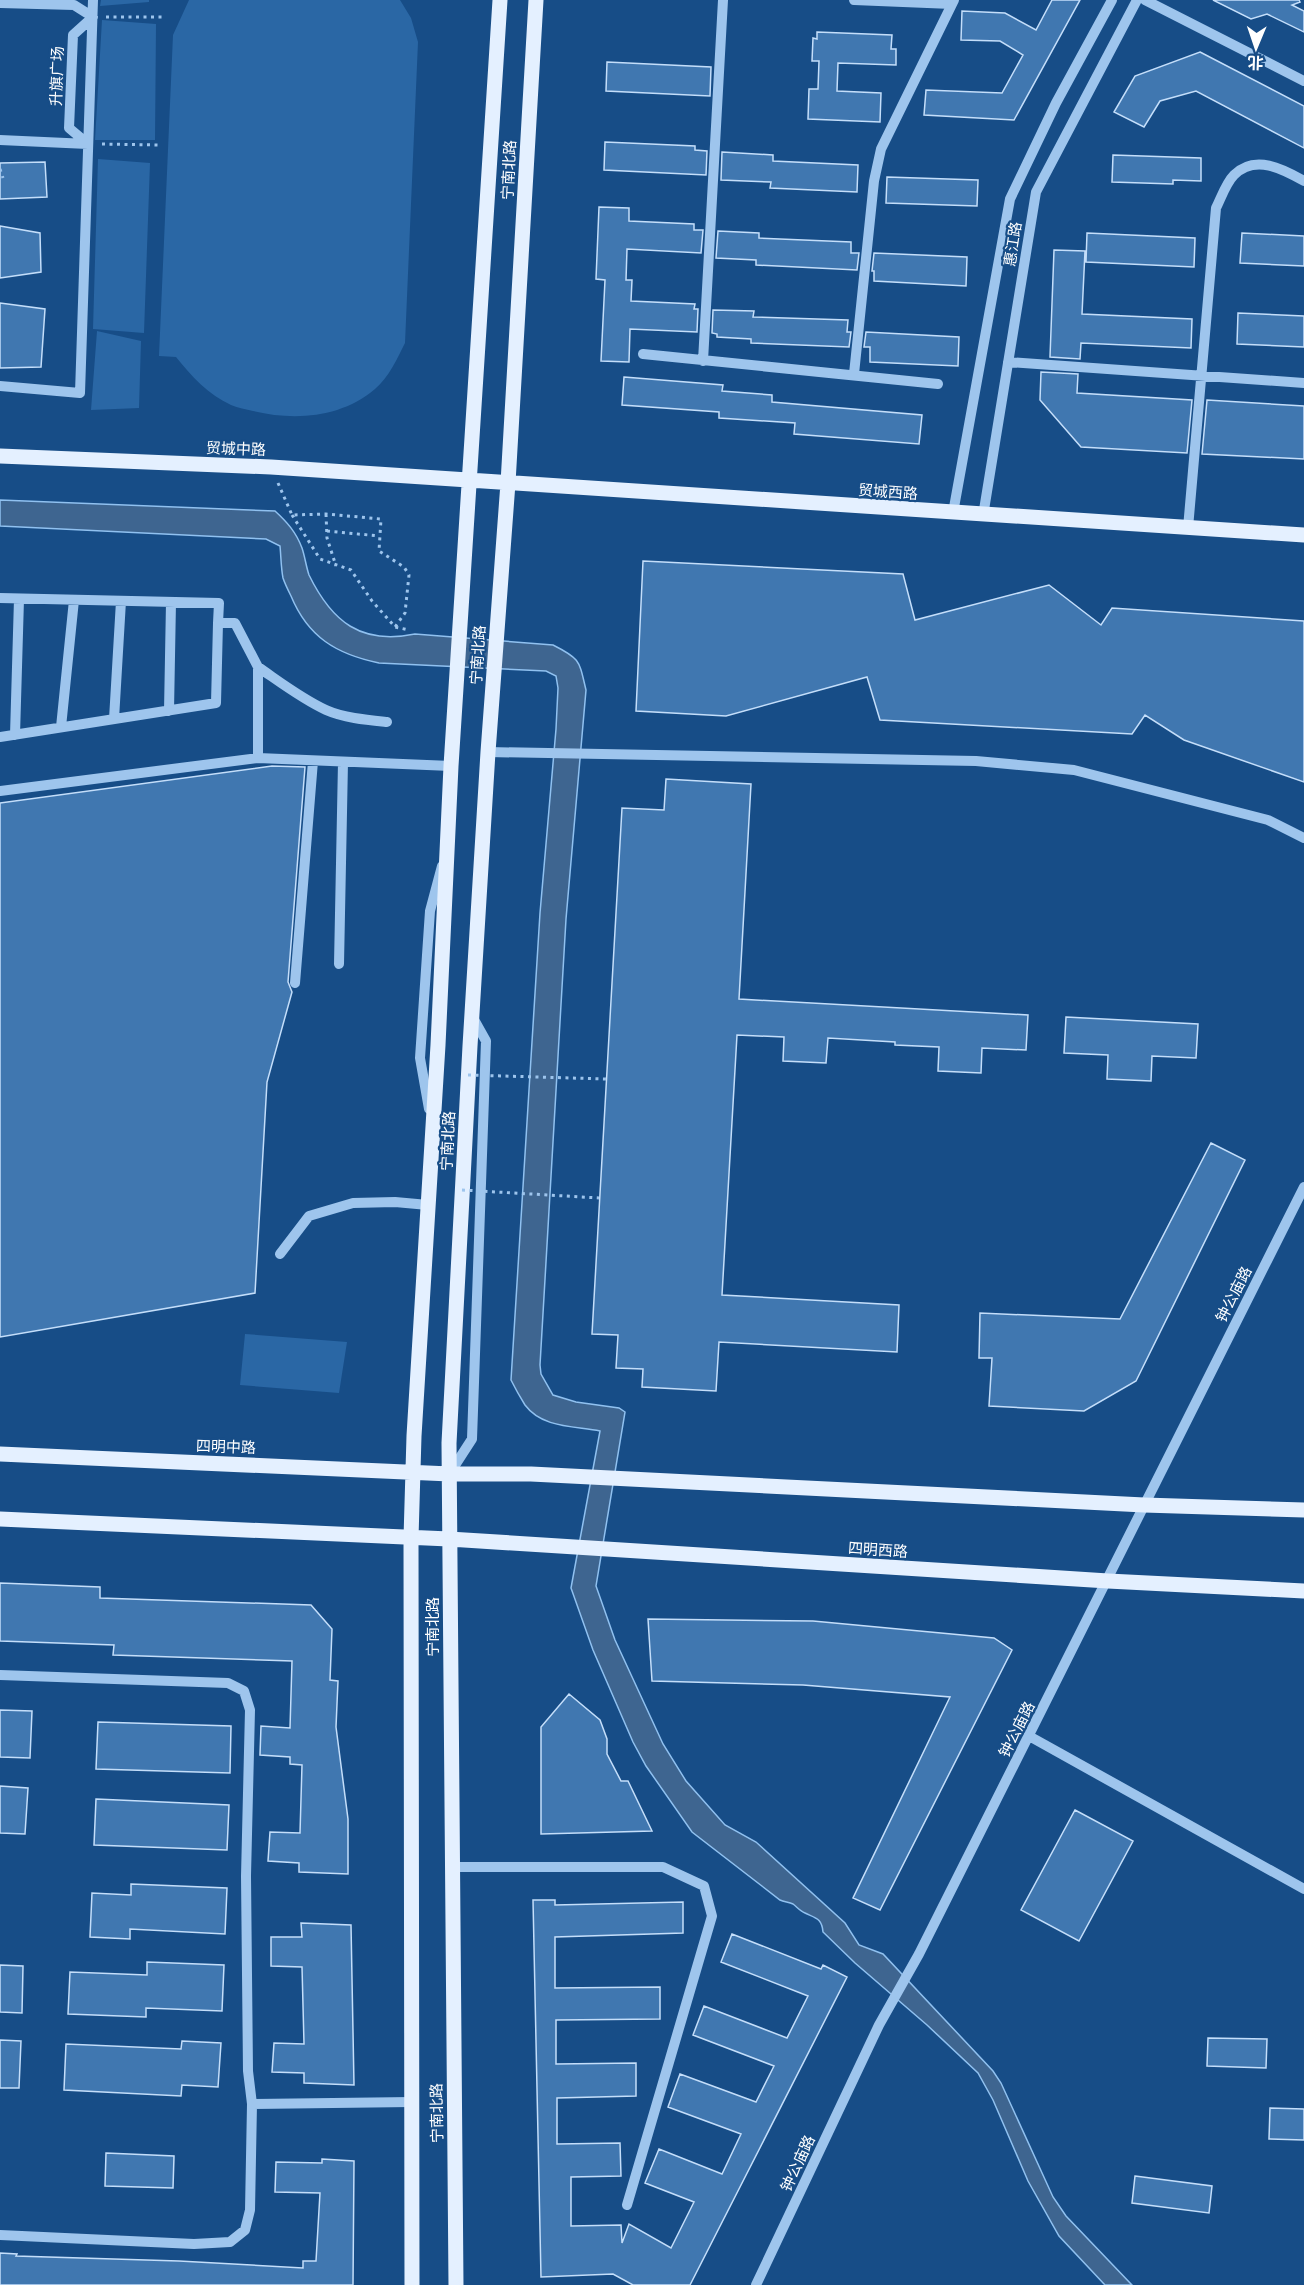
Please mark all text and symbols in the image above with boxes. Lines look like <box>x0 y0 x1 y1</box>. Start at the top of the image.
north arrow <box>1226 18 1286 78</box>
street label: 升旗广场 <box>45 46 67 106</box>
text: 北 <box>1247 52 1264 74</box>
street label: 宁南北路 <box>496 140 520 200</box>
street label: 惠江路 <box>999 220 1025 268</box>
street label: 贸城中路 <box>206 437 266 459</box>
street label: 贸城西路 <box>857 479 919 503</box>
street label: 宁南北路 <box>465 624 489 686</box>
street label: 宁南北路 <box>435 1111 459 1171</box>
street label: 钟公庙路 <box>1210 1263 1256 1325</box>
street label: 四明中路 <box>196 1435 256 1457</box>
street label: 四明西路 <box>847 1537 909 1561</box>
street label: 宁南北路 <box>422 1597 442 1657</box>
street label: 钟公庙路 <box>993 1698 1039 1760</box>
street label: 宁南北路 <box>425 2083 447 2143</box>
street label: 钟公庙路 <box>775 2132 819 2194</box>

